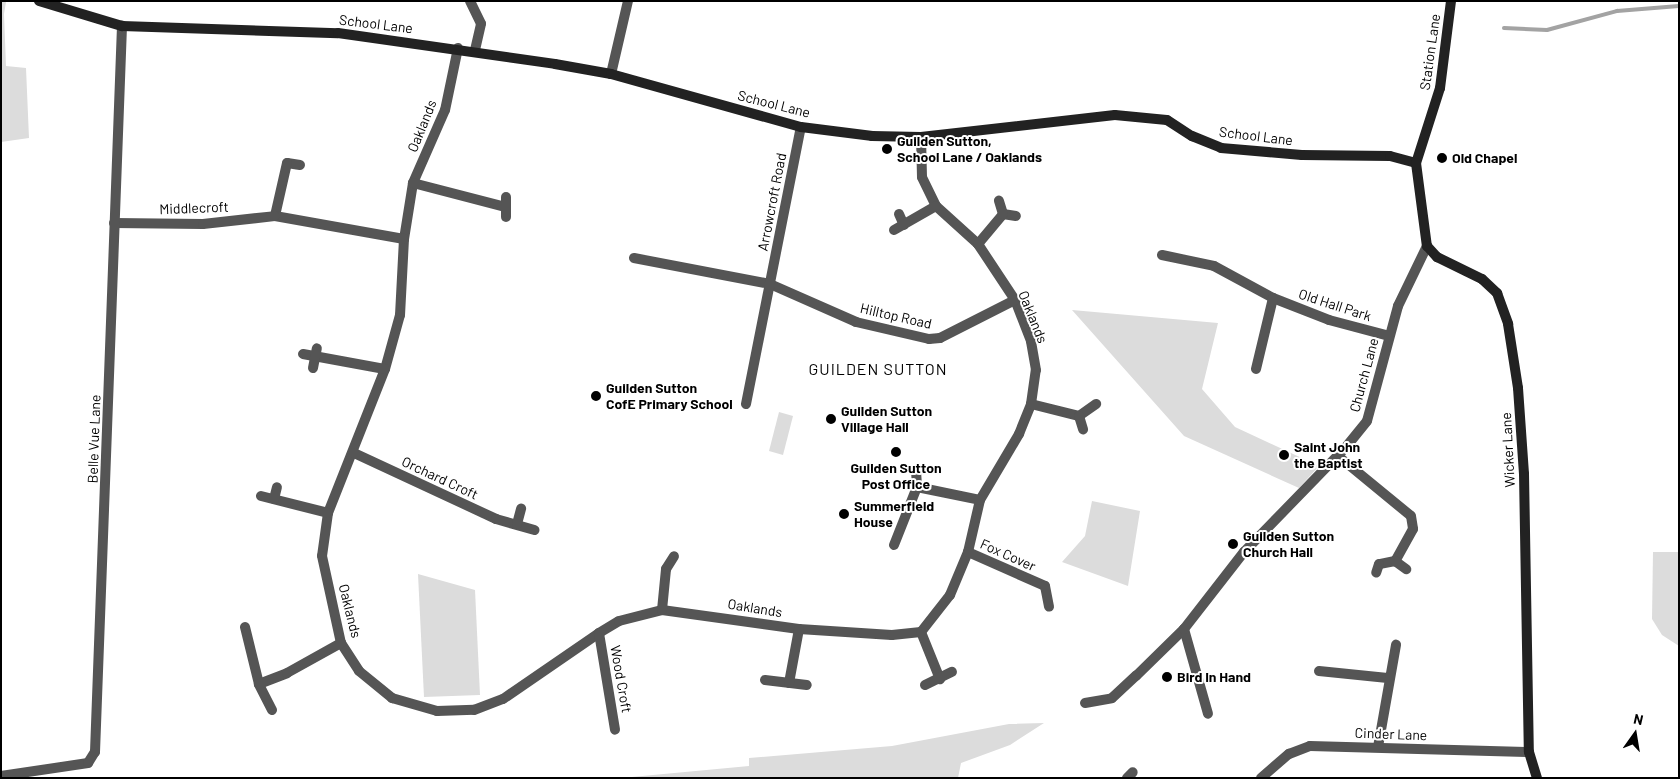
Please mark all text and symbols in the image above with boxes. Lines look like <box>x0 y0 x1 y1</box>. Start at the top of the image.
street label: School Lane <box>338 11 414 37</box>
street label: Station Lane <box>1416 13 1444 91</box>
street label: School Lane <box>736 87 812 121</box>
street label: Oaklands <box>404 97 440 155</box>
street label: School Lane <box>1218 123 1294 149</box>
place label: Guilden Sutton, School Lane / Oaklands <box>897 133 1042 166</box>
marker: Guilden Sutton, School Lane / Oaklands <box>881 143 893 155</box>
place label: Old Chapel <box>1452 150 1517 166</box>
street label: Arrowcroft Road <box>754 152 790 252</box>
marker: Old Chapel <box>1436 152 1448 164</box>
street label: Middlecroft <box>159 198 229 218</box>
street label: Old Hall Park <box>1297 285 1373 325</box>
street label: Oaklands <box>1015 288 1051 346</box>
street label: Hilltop Road <box>858 300 934 332</box>
street label: Church Lane <box>1346 336 1382 414</box>
district label: GUILDEN SUTTON <box>807 359 949 379</box>
place label: Guilden Sutton CofE Primary School <box>606 380 733 412</box>
marker: Guilden Sutton CofE Primary School <box>590 390 602 402</box>
street label: Belle Vue Lane <box>84 394 104 484</box>
place label: Guilden Sutton Village Hall <box>841 403 932 436</box>
street label: Wicker Lane <box>1498 412 1518 488</box>
marker: Guilden Sutton Village Hall <box>825 413 837 425</box>
place label: Saint John the Baptist <box>1294 439 1363 472</box>
marker: Guilden Sutton Post Office <box>890 446 902 458</box>
marker: Saint John the Baptist <box>1278 449 1290 461</box>
street label: Orchard Croft <box>399 453 481 503</box>
place label: Guilden Sutton Post Office <box>850 460 942 492</box>
place label: Summerfield House <box>854 498 934 530</box>
marker: Summerfield House <box>838 508 850 520</box>
place label: Guilden Sutton Church Hall <box>1243 528 1334 560</box>
street label: Fox Cover <box>978 535 1038 575</box>
marker: Guilden Sutton Church Hall <box>1227 538 1239 550</box>
street label: Oaklands <box>335 582 365 640</box>
street label: Oaklands <box>727 595 783 621</box>
street label: Wood Croft <box>607 644 635 714</box>
place label: Bird In Hand <box>1177 669 1251 685</box>
marker: Bird In Hand <box>1161 671 1173 683</box>
north arrow <box>1610 709 1660 759</box>
text: N <box>1632 710 1645 728</box>
street label: Cinder Lane <box>1354 724 1428 744</box>

